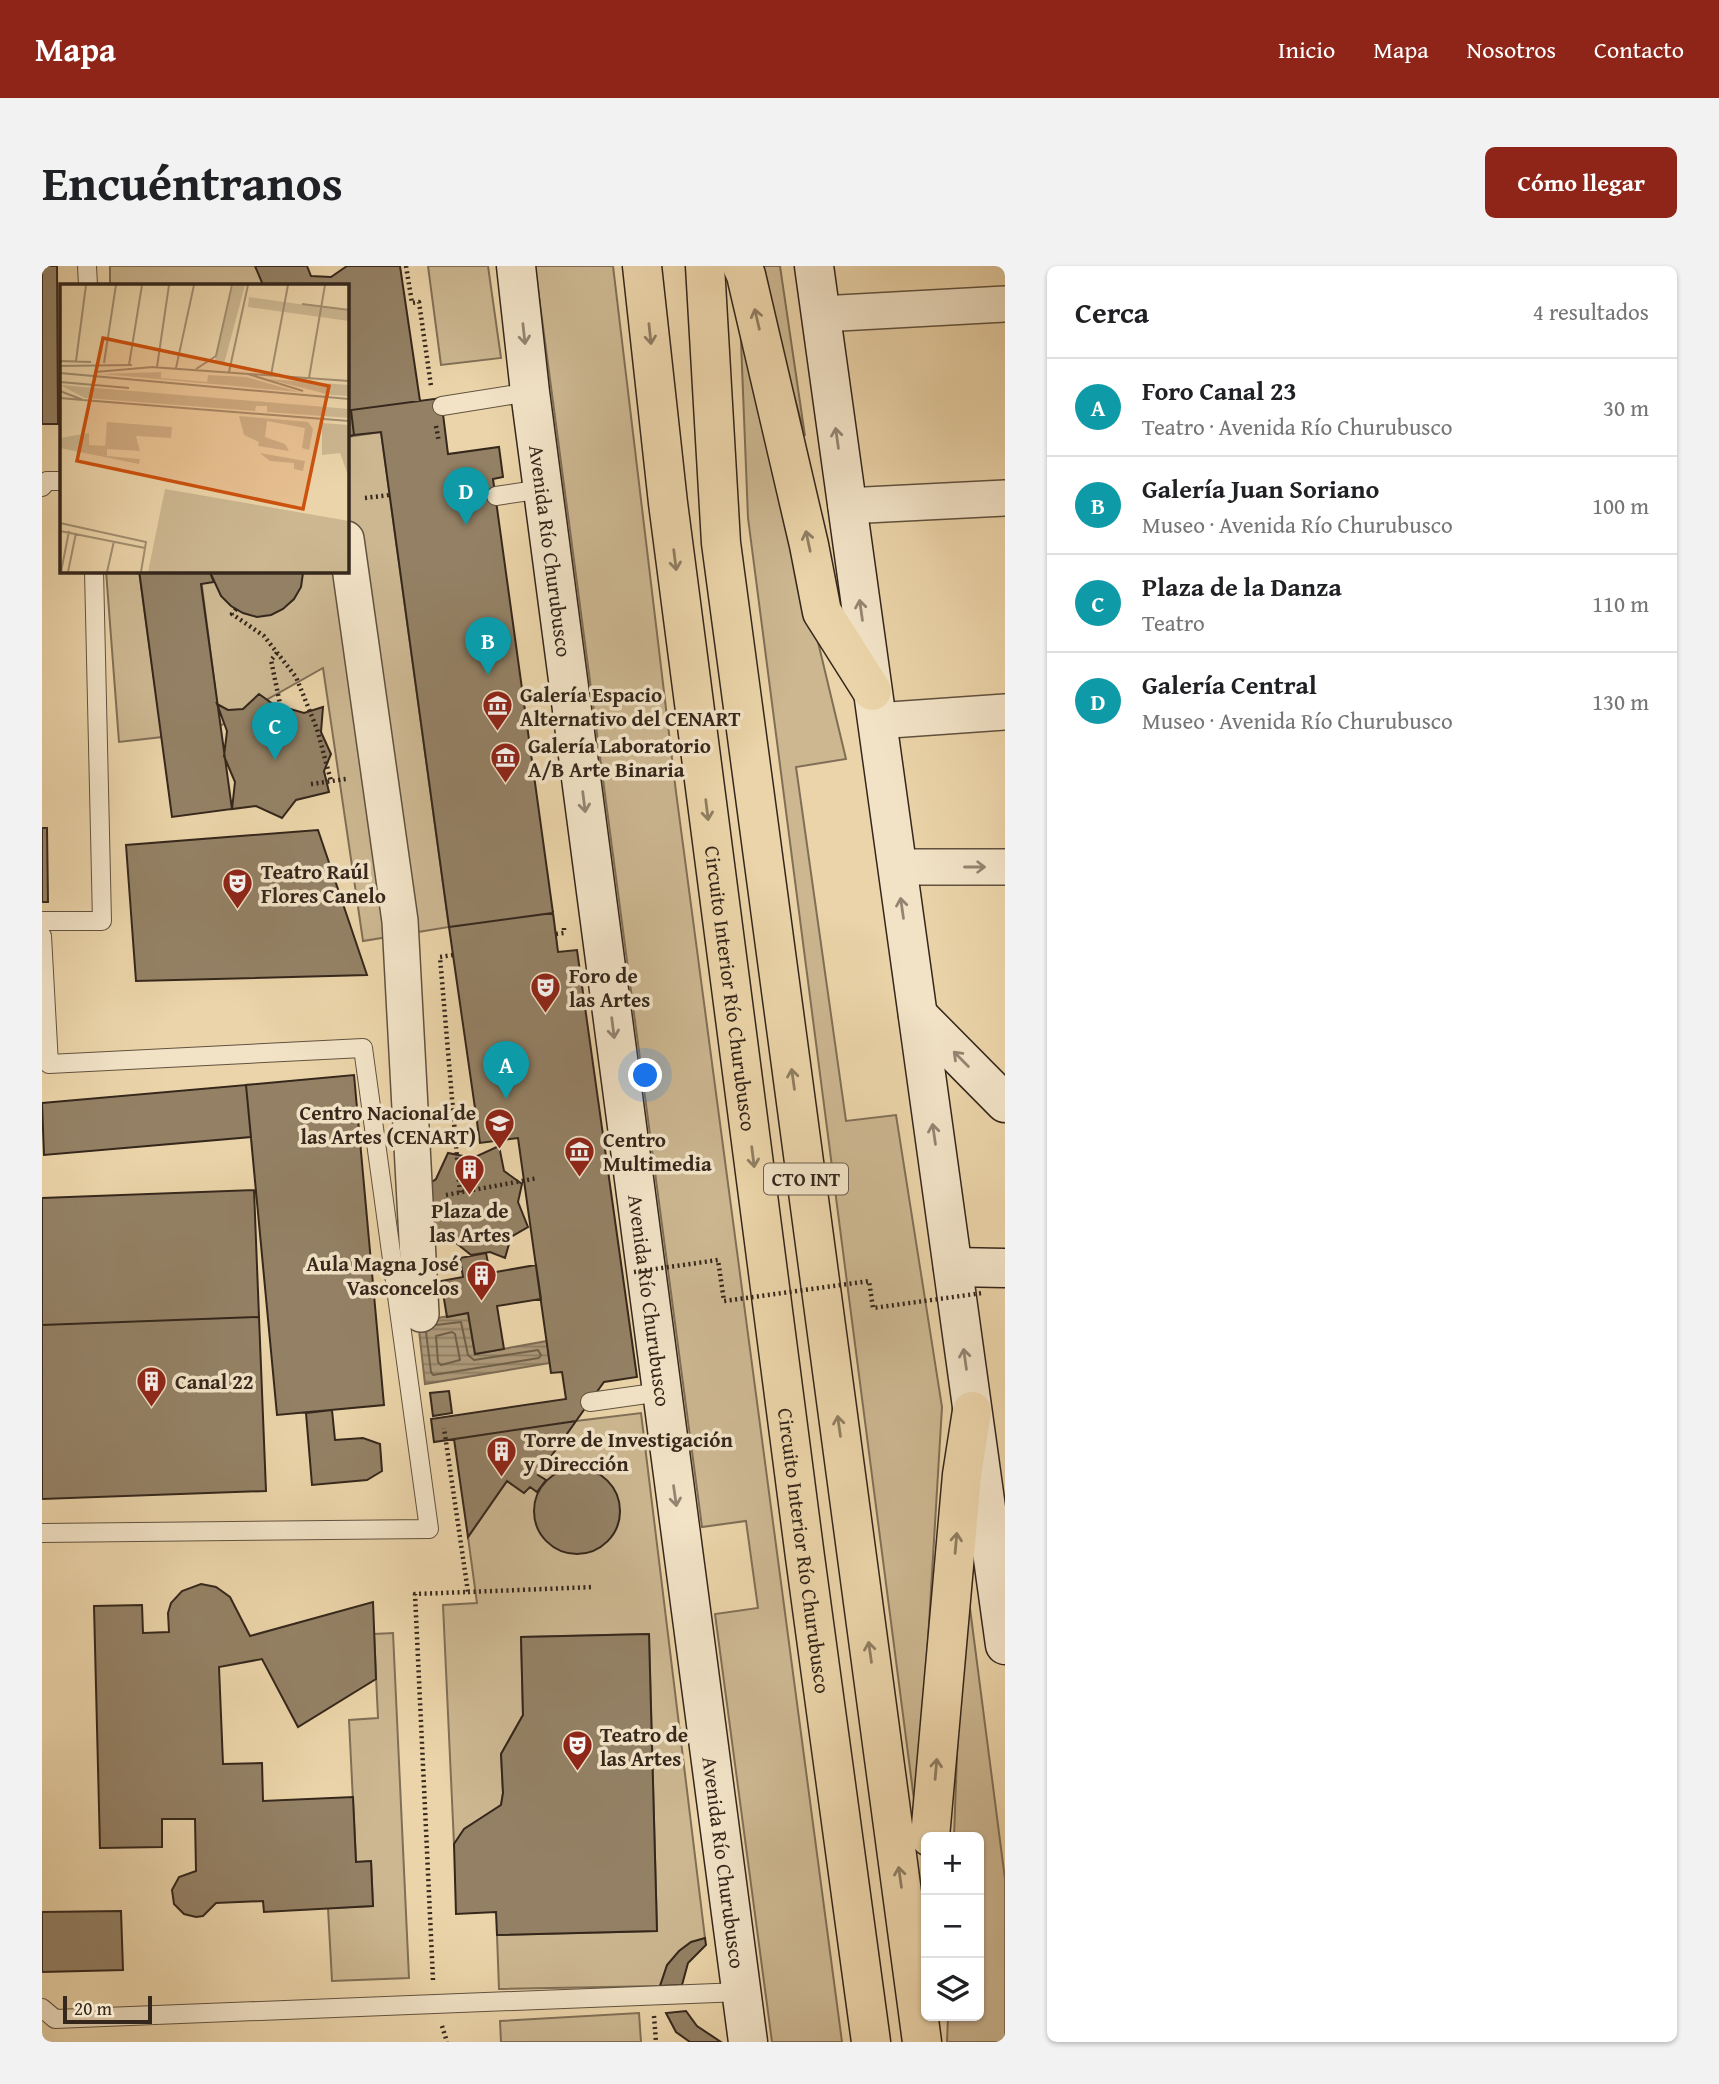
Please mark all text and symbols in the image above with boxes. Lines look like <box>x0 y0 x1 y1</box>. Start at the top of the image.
text: Mapa <box>35 25 116 73</box>
text: Inicio <box>1278 32 1335 67</box>
text: Mapa <box>1373 32 1429 67</box>
text: Nosotros <box>1467 32 1556 67</box>
text: Contacto <box>1594 32 1684 67</box>
text: Encuéntranos <box>42 146 343 218</box>
button: Cómo llegar <box>1485 147 1677 218</box>
inset map <box>60 284 348 572</box>
text: Cerca <box>1075 290 1149 334</box>
text: 4 resultados <box>1533 295 1649 328</box>
one-way arrow <box>749 308 763 331</box>
one-way arrow <box>517 322 530 345</box>
one-way arrow <box>644 322 657 345</box>
text: Foro Canal 23 <box>1142 371 1297 410</box>
text: A <box>1091 391 1105 424</box>
text: 30 m <box>1603 391 1649 424</box>
text: Teatro · Avenida Río Churubusco <box>1142 410 1452 443</box>
one-way arrow <box>831 427 844 450</box>
street label: Avenida Río Churubusco <box>522 443 580 659</box>
pin: D <box>443 467 489 525</box>
text: Galería Juan Soriano <box>1142 469 1379 508</box>
text: B <box>1091 489 1105 522</box>
text: 100 m <box>1592 489 1649 522</box>
text: Museo · Avenida Río Churubusco <box>1142 508 1453 541</box>
one-way arrow <box>801 530 814 553</box>
one-way arrow <box>669 548 682 571</box>
text: Plaza de la Danza <box>1142 567 1342 606</box>
text: C <box>1091 587 1105 620</box>
text: 110 m <box>1592 587 1649 620</box>
one-way arrow <box>854 599 867 622</box>
text: Teatro <box>1142 606 1205 639</box>
pin: B <box>465 617 511 675</box>
text: Galería Central <box>1142 665 1317 704</box>
place label: Galería Espacio Alternativo del CENART <box>520 679 741 734</box>
text: D <box>1091 685 1105 718</box>
text: 130 m <box>1592 685 1649 718</box>
museum icon: Galería Espacio Alternativo del CENART <box>480 689 514 733</box>
pin: C <box>252 702 298 760</box>
text: Museo · Avenida Río Churubusco <box>1142 704 1453 737</box>
place label: Galería Laboratorio A/B Arte Binaria <box>528 730 711 785</box>
museum icon: Galería Laboratorio A/B Arte Binaria <box>488 740 522 784</box>
one-way arrow <box>577 791 590 813</box>
one-way arrow <box>701 798 714 821</box>
street label: Circuito Interior Río Churubusco <box>697 844 765 1133</box>
place label: Teatro Raúl Flores Canelo <box>261 856 386 911</box>
one-way arrow <box>964 860 987 874</box>
theatre icon: Teatro Raúl Flores Canelo <box>221 866 255 910</box>
one-way arrow <box>896 897 909 920</box>
place label: Foro de las Artes <box>569 960 650 1015</box>
theatre icon: Foro de las Artes <box>529 970 563 1014</box>
one-way arrow <box>607 1016 620 1039</box>
pin: A <box>483 1041 529 1099</box>
one-way arrow <box>953 1051 970 1068</box>
your location <box>628 1058 662 1092</box>
one-way arrow <box>786 1069 799 1091</box>
place label: Centro Nacional de las Artes (CENART) <box>299 1097 476 1152</box>
school or university icon: Centro Nacional de las Artes (CENART) <box>482 1107 516 1151</box>
one-way arrow <box>927 1123 940 1146</box>
place label: Centro Multimedia <box>603 1124 712 1179</box>
museum icon: Centro Multimedia <box>563 1134 597 1178</box>
one-way arrow <box>746 1145 759 1168</box>
building icon: Plaza de las Artes <box>453 1153 487 1197</box>
road number: CTO INT <box>764 1163 848 1194</box>
street label: Avenida Río Churubusco <box>621 1192 679 1408</box>
place label: Plaza de las Artes <box>429 1195 511 1250</box>
place label: Aula Magna José Vasconcelos <box>306 1248 459 1303</box>
building icon: Aula Magna José Vasconcelos <box>465 1258 499 1302</box>
one-way arrow <box>959 1348 972 1371</box>
building icon: Canal 22 <box>135 1364 169 1408</box>
place label: Canal 22 <box>175 1366 254 1397</box>
street label: Circuito Interior Río Churubusco <box>770 1406 839 1695</box>
one-way arrow <box>833 1415 846 1438</box>
place label: Torre de Investigación y Dirección <box>523 1424 733 1479</box>
building icon: Torre de Investigación y Dirección <box>484 1434 518 1478</box>
one-way arrow <box>669 1485 682 1507</box>
one-way arrow <box>950 1532 963 1554</box>
one-way arrow <box>863 1641 876 1664</box>
place label: Teatro de las Artes <box>600 1719 688 1774</box>
theatre icon: Teatro de las Artes <box>560 1729 594 1773</box>
street label: Avenida Río Churubusco <box>695 1755 754 1970</box>
one-way arrow <box>930 1758 943 1781</box>
map controls <box>921 1832 984 2021</box>
button: + <box>921 1832 984 1895</box>
one-way arrow <box>893 1866 906 1889</box>
button: − <box>921 1895 984 1958</box>
button: layers <box>921 1958 984 2021</box>
scale bar <box>63 1993 152 2025</box>
text: 20 m <box>74 1994 112 2022</box>

